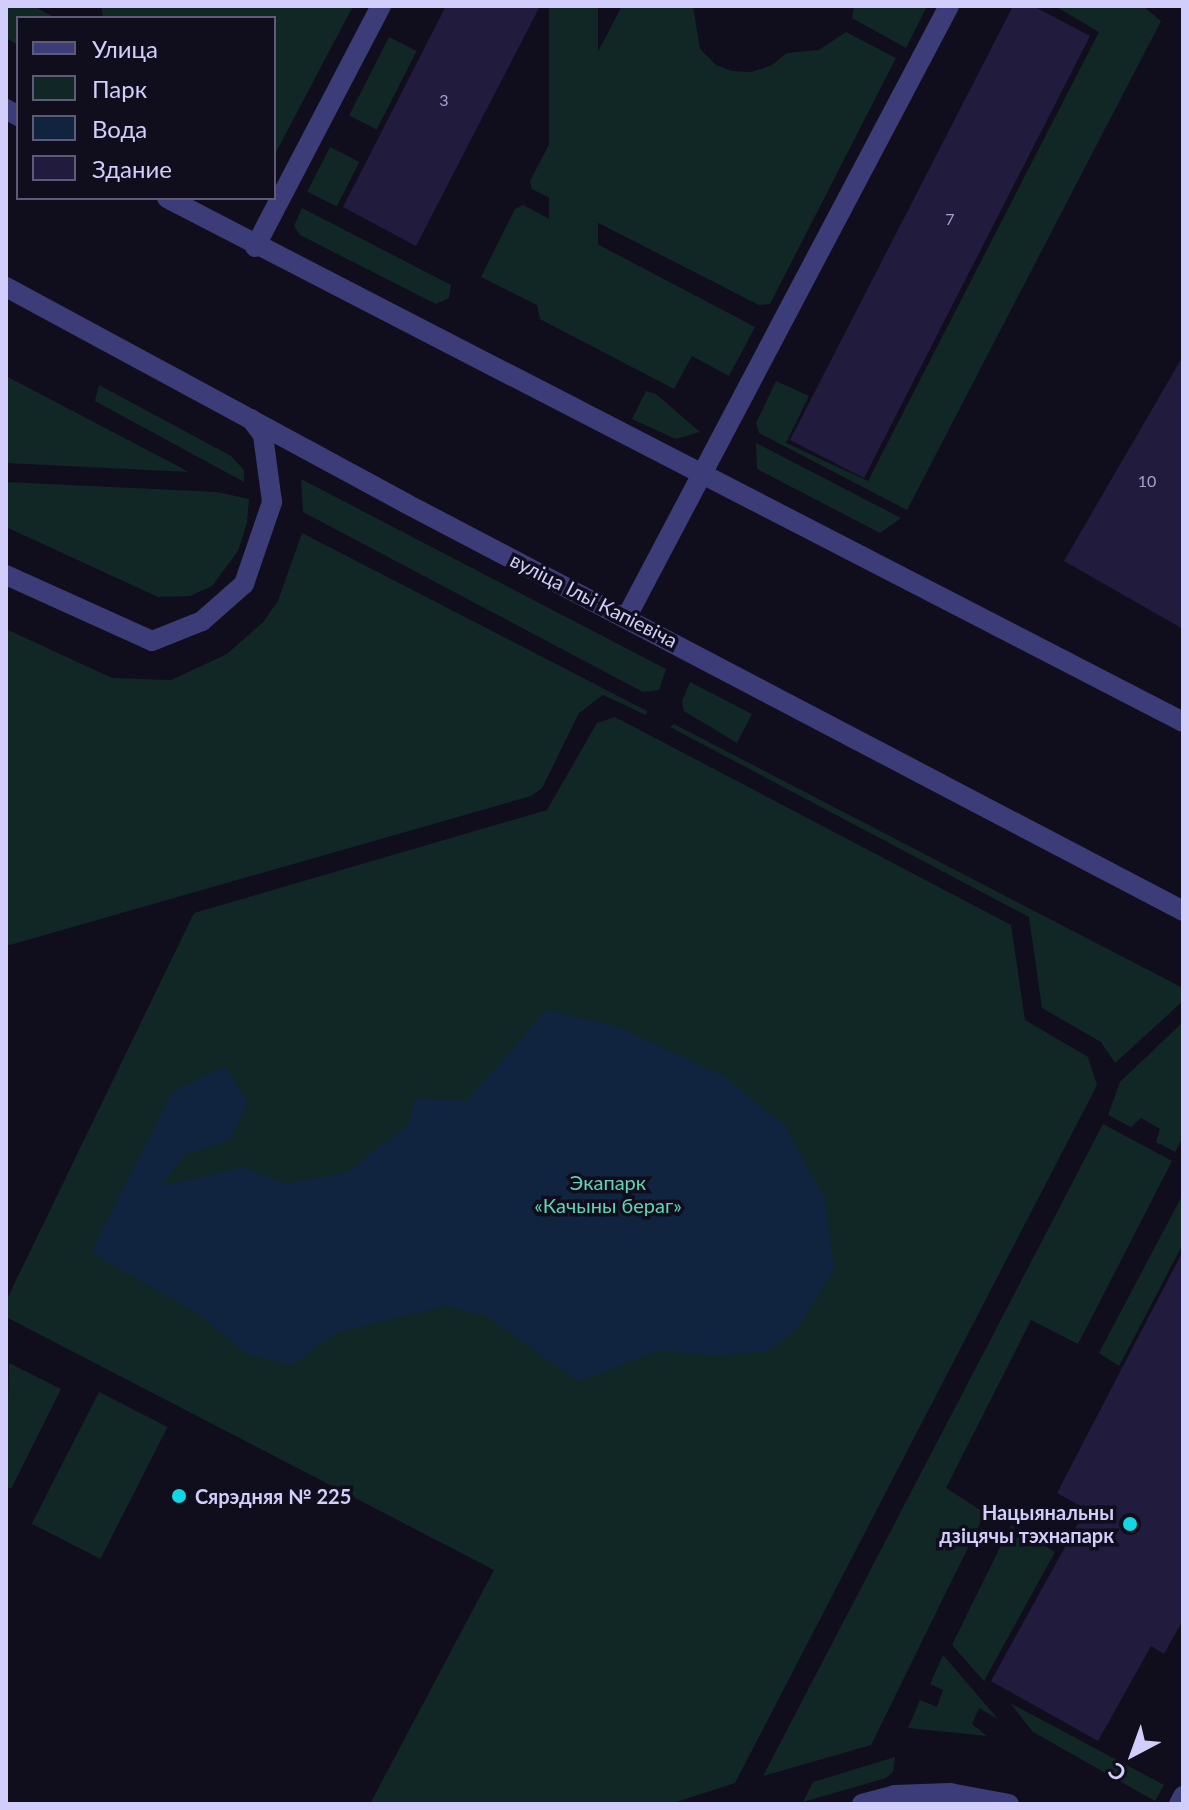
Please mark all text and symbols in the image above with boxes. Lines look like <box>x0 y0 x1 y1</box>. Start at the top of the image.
legend <box>16 16 276 200</box>
text: Улица <box>92 34 158 63</box>
text: Парк <box>92 74 147 103</box>
house number: 3 <box>439 90 449 110</box>
text: Вода <box>92 114 147 143</box>
text: Здание <box>92 154 172 183</box>
house number: 7 <box>945 209 955 229</box>
house number: 10 <box>1138 471 1156 491</box>
street label: вуліца Ільі Капіевіча <box>507 548 681 652</box>
park label: Экапарк «Качыны бераг» <box>534 1170 682 1217</box>
place label: Сярэдняя № 225 <box>195 1484 351 1508</box>
marker: Сярэдняя № 225 <box>170 1487 188 1505</box>
place label: Нацыянальны дзіцячы тэхнапарк <box>939 1500 1114 1547</box>
marker: Нацыянальны дзіцячы тэхнапарк <box>1121 1515 1139 1533</box>
north arrow <box>1093 1714 1173 1794</box>
text: С <box>1103 1758 1131 1787</box>

